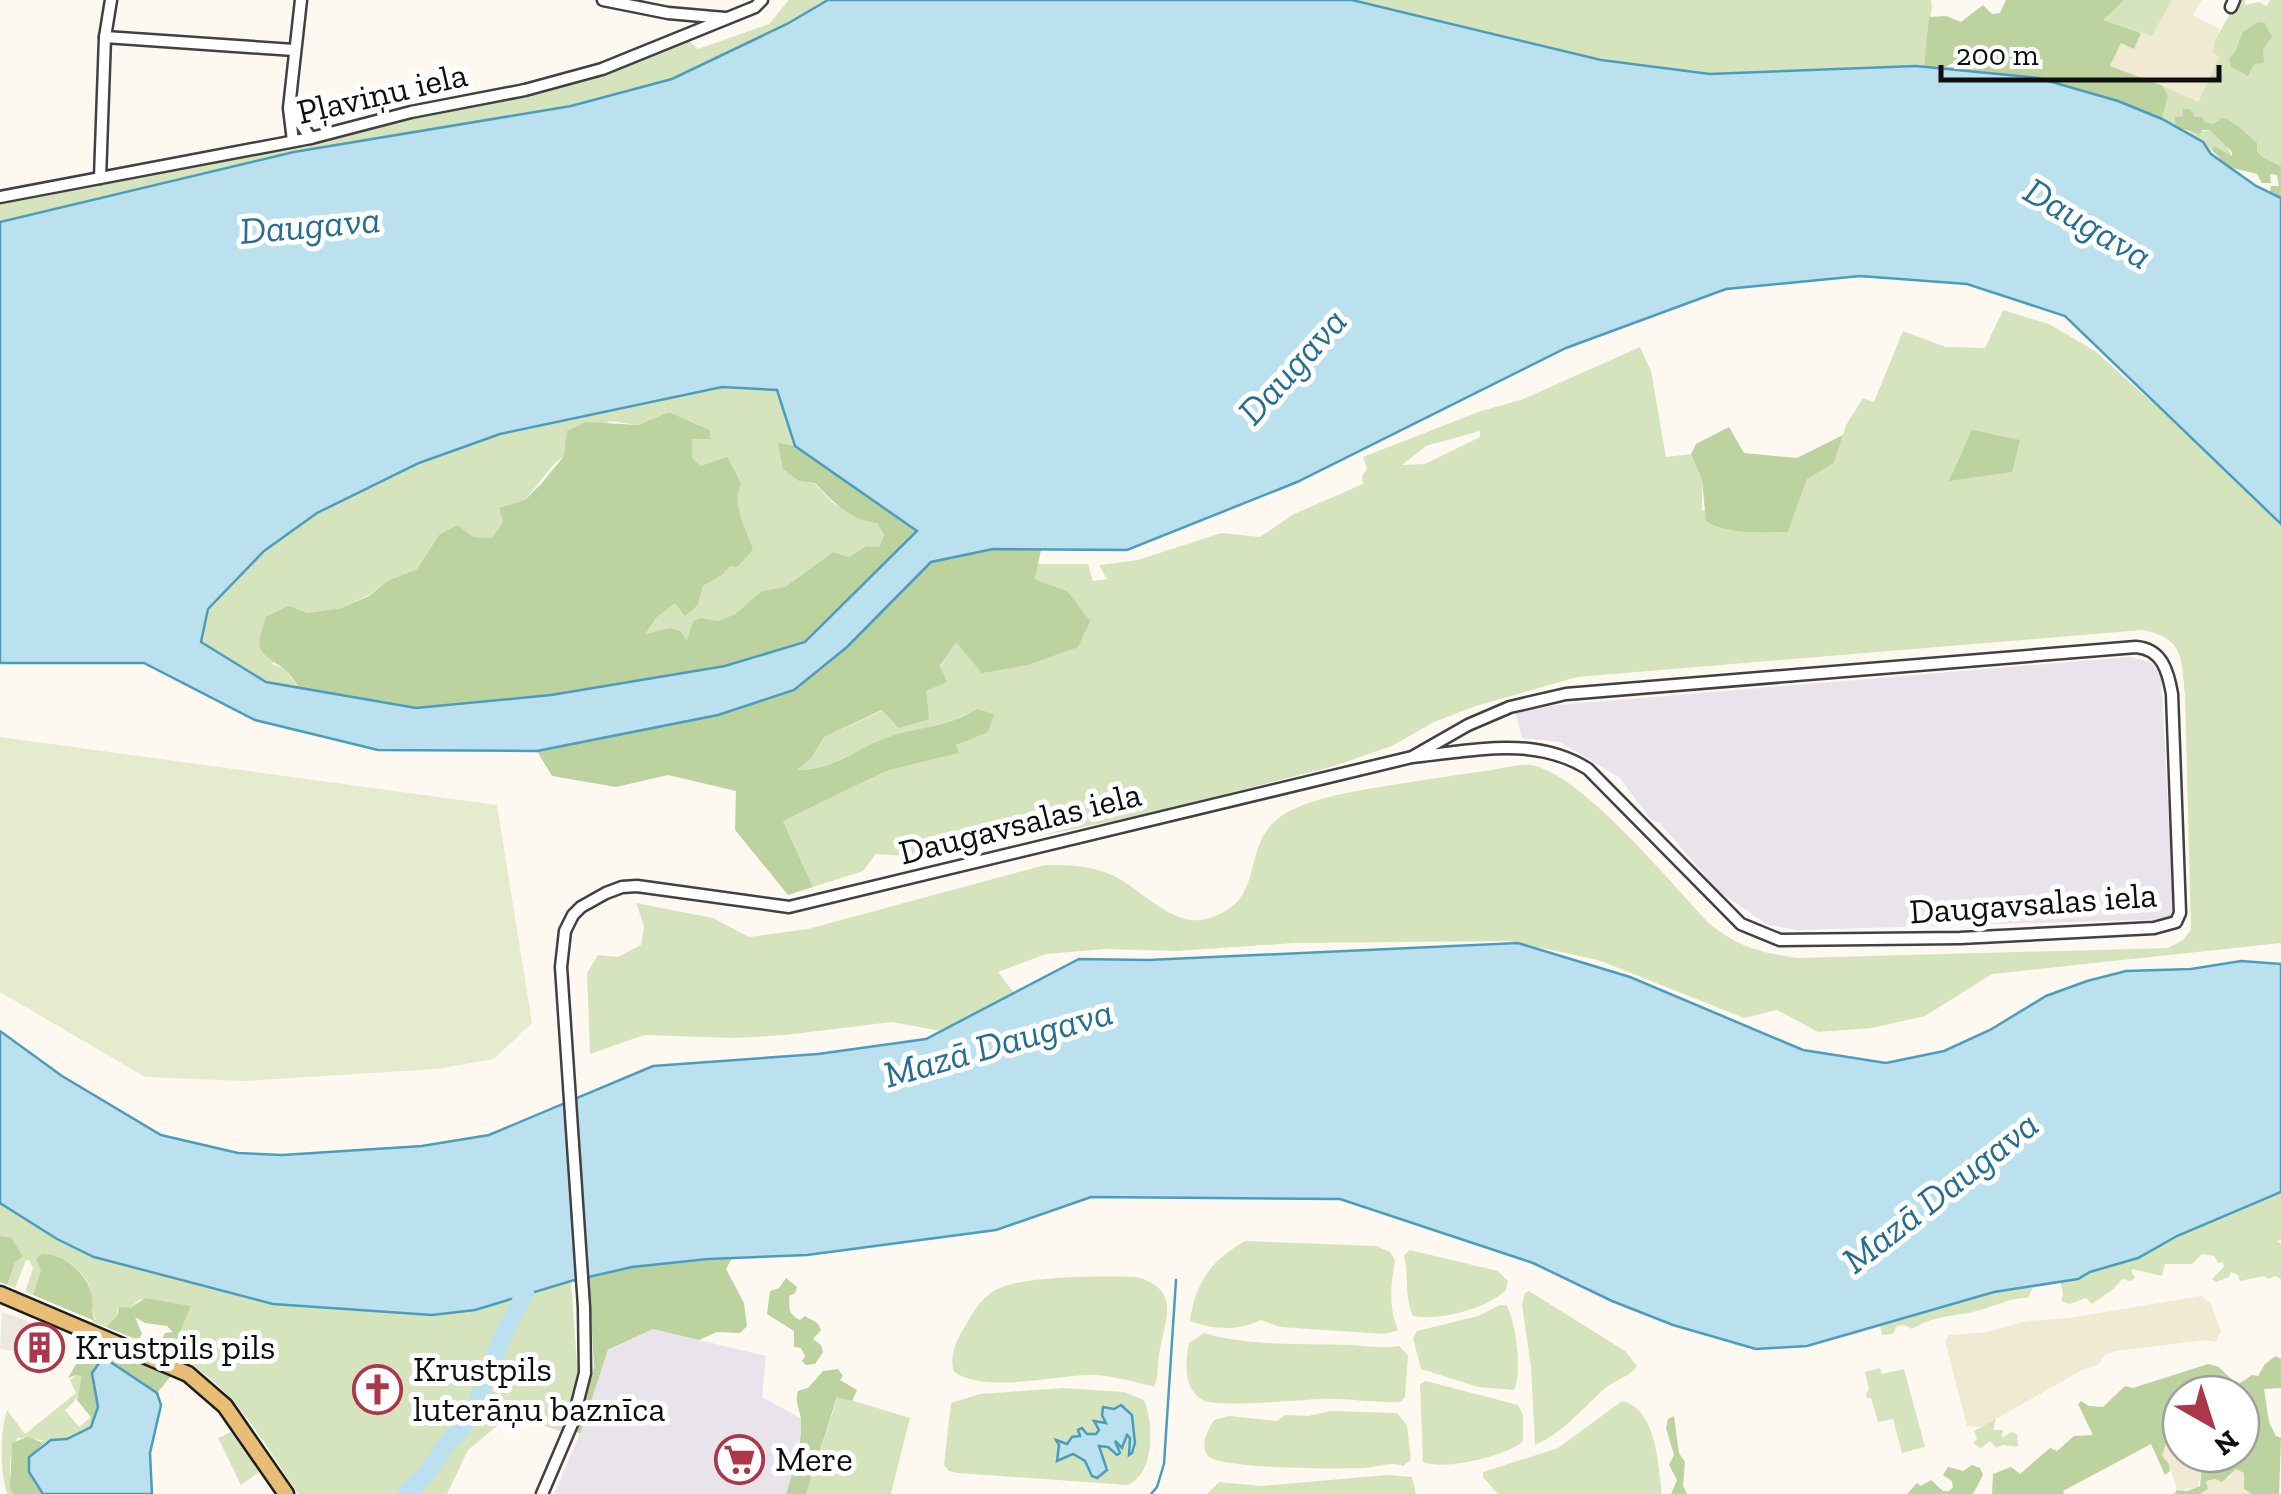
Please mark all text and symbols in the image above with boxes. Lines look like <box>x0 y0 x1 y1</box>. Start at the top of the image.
scale bar <box>1941 20 2218 82</box>
text: 200 m <box>1956 37 2039 73</box>
street label: Pļaviņu iela <box>293 53 471 133</box>
water label: Daugava <box>2016 167 2160 279</box>
water label: Daugava <box>238 196 382 254</box>
water label: Daugava <box>1228 298 1356 434</box>
street label: Daugavsalas iela <box>895 773 1145 873</box>
street label: Daugavsalas iela <box>1908 873 2158 933</box>
water label: Mazā Daugava <box>878 988 1118 1098</box>
water label: Mazā Daugava <box>1833 1101 2047 1283</box>
building icon: Krustpils pils <box>14 1321 66 1373</box>
place label: Krustpils pils <box>75 1326 275 1368</box>
place label: Krustpils luterāņu baznīca <box>413 1348 665 1430</box>
church icon: Krustpils luterāņu baznīca <box>352 1363 404 1415</box>
north arrow <box>2161 1374 2261 1474</box>
text: N <box>2208 1424 2245 1463</box>
supermarket icon: Mere <box>714 1433 766 1485</box>
place label: Mere <box>775 1438 853 1480</box>

